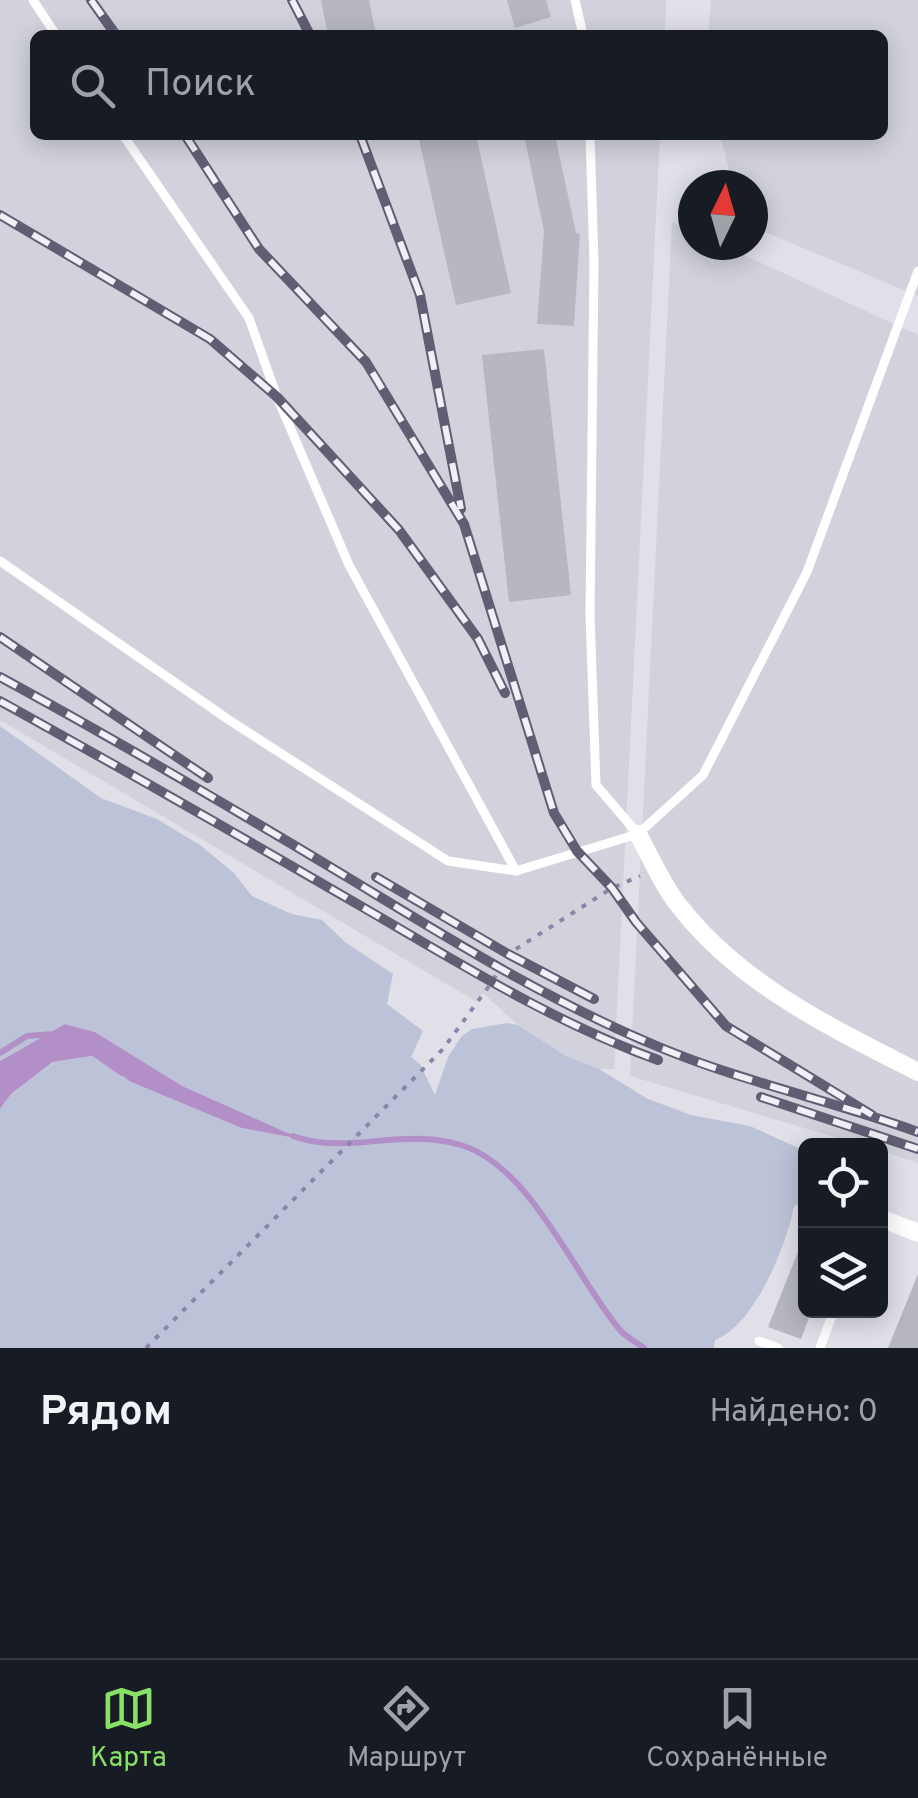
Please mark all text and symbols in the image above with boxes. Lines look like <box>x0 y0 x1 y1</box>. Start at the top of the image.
search box <box>30 30 888 140</box>
icon: search <box>65 58 120 113</box>
text: Поиск <box>145 61 256 110</box>
north arrow <box>678 170 768 260</box>
map controls <box>798 1138 888 1318</box>
button: locate <box>798 1138 888 1228</box>
button: layers <box>798 1228 888 1318</box>
text: Рядом <box>40 1387 172 1440</box>
text: Найдено: 0 <box>710 1393 878 1433</box>
tab: Карта <box>90 1681 167 1777</box>
tab: Маршрут <box>347 1681 466 1777</box>
tab: Сохранённые <box>646 1681 828 1777</box>

